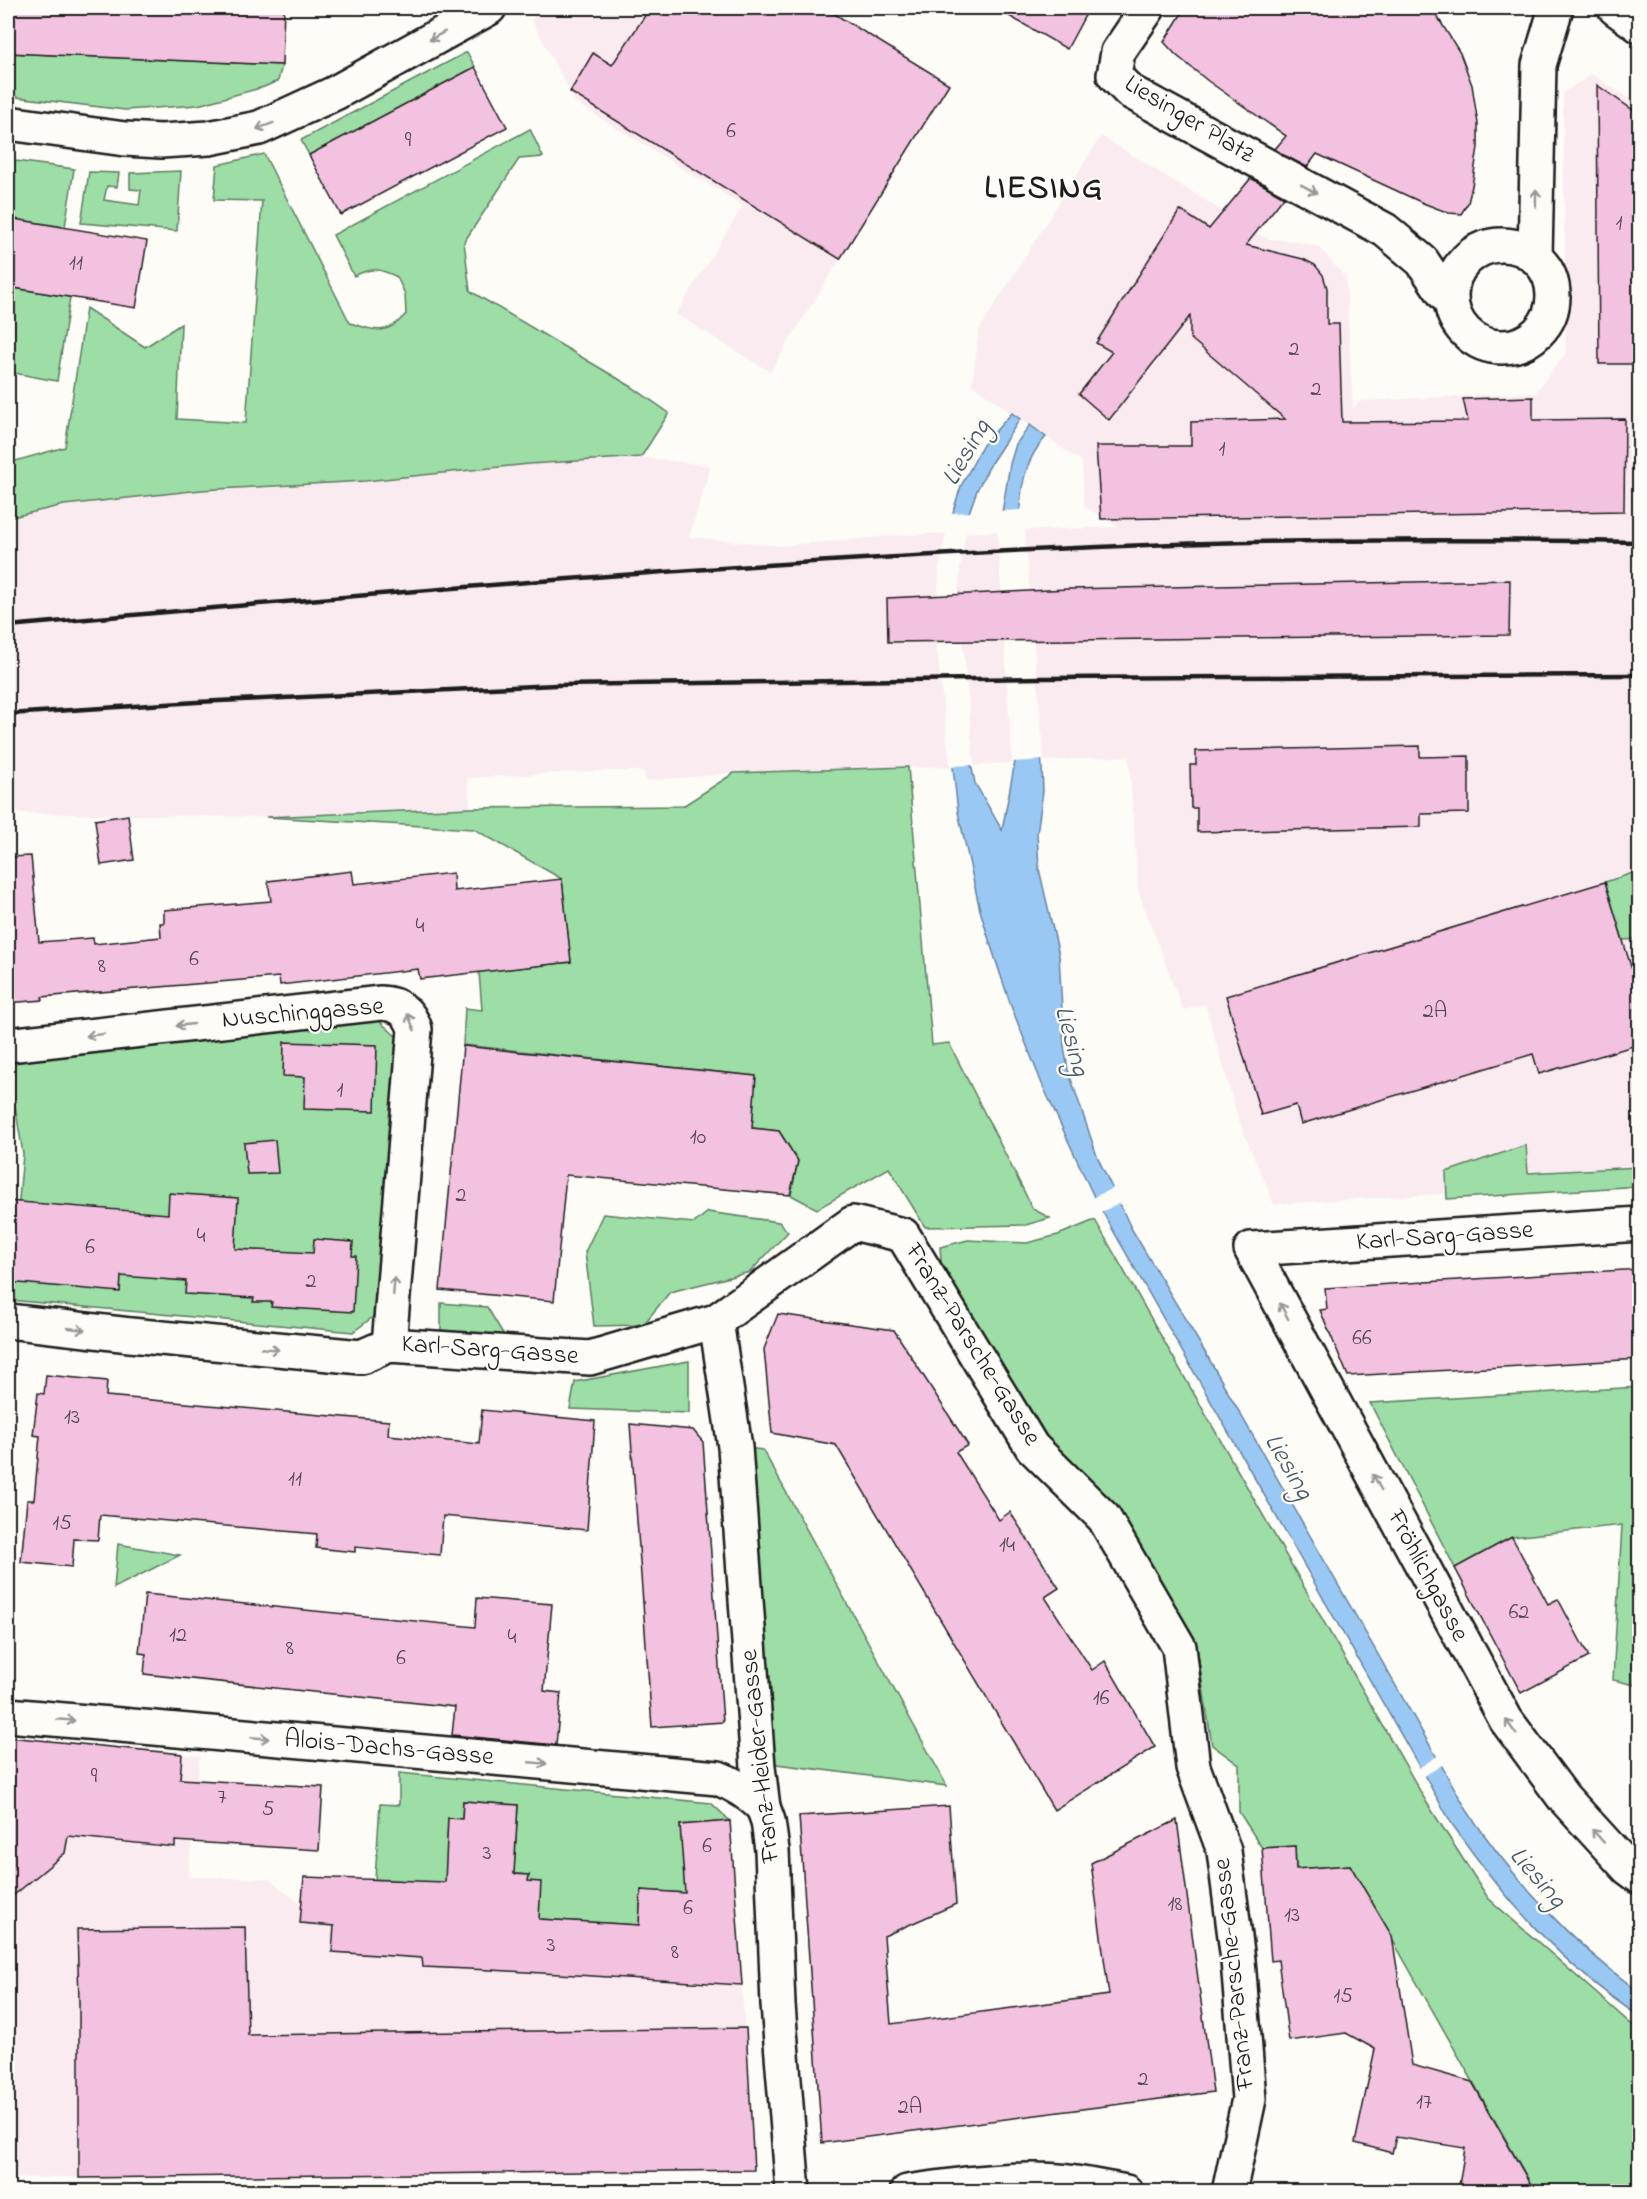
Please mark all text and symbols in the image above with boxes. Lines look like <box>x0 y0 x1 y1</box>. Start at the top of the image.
one-way arrow <box>429 31 447 42</box>
street label: Liesinger Platz <box>1117 66 1261 174</box>
house number: 6 <box>726 116 736 148</box>
one-way arrow <box>256 121 274 132</box>
house number: 9 <box>405 125 412 157</box>
district label: LIESING <box>985 166 1103 213</box>
one-way arrow <box>1300 183 1317 195</box>
one-way arrow <box>1530 189 1542 209</box>
house number: 1 <box>1616 208 1623 240</box>
house number: 11 <box>69 248 83 280</box>
house number: 2 <box>1289 334 1300 366</box>
house number: 2 <box>1311 374 1322 406</box>
water label: Liesing <box>932 412 1003 494</box>
house number: 1 <box>1219 434 1226 466</box>
house number: 4 <box>415 911 425 943</box>
house number: 6 <box>189 944 199 976</box>
house number: 8 <box>98 951 106 983</box>
street label: Nuschinggasse <box>220 988 386 1040</box>
house number: 2A <box>1423 996 1447 1028</box>
water label: Liesing <box>1042 1002 1099 1081</box>
one-way arrow <box>405 1013 416 1031</box>
one-way arrow <box>175 1020 195 1031</box>
one-way arrow <box>85 1030 105 1041</box>
house number: 1 <box>337 1075 344 1107</box>
house number: 10 <box>690 1122 706 1154</box>
house number: 2 <box>456 1180 467 1212</box>
street label: Karl-Sarg-Gasse <box>1355 1212 1535 1262</box>
house number: 4 <box>196 1221 206 1253</box>
house number: 6 <box>85 1232 95 1264</box>
street label: Franz-Parsche-Gasse <box>894 1235 1050 1454</box>
house number: 2 <box>306 1266 317 1298</box>
one-way arrow <box>389 1277 400 1297</box>
one-way arrow <box>1278 1303 1290 1320</box>
house number: 66 <box>1352 1323 1372 1355</box>
one-way arrow <box>65 1324 85 1335</box>
street label: Karl-Sarg-Gasse <box>400 1326 580 1376</box>
one-way arrow <box>259 1344 279 1355</box>
house number: 13 <box>64 1402 80 1434</box>
water label: Liesing <box>1252 1426 1323 1509</box>
house number: 11 <box>288 1464 302 1496</box>
one-way arrow <box>1371 1474 1382 1492</box>
street label: Fröhlichgasse <box>1376 1502 1478 1649</box>
house number: 15 <box>52 1508 72 1540</box>
house number: 14 <box>999 1530 1015 1562</box>
house number: 62 <box>1509 1597 1529 1629</box>
house number: 12 <box>169 1620 187 1652</box>
house number: 4 <box>507 1622 517 1654</box>
house number: 8 <box>286 1633 294 1665</box>
house number: 6 <box>396 1643 406 1675</box>
street label: Franz-Heider-Gasse <box>731 1647 791 1866</box>
house number: 16 <box>1093 1683 1110 1715</box>
one-way arrow <box>55 1715 75 1726</box>
one-way arrow <box>1505 1720 1517 1736</box>
street label: Alois-Dachs-Gasse <box>283 1721 496 1777</box>
one-way arrow <box>250 1732 269 1743</box>
one-way arrow <box>527 1757 547 1768</box>
house number: 9 <box>91 1761 98 1793</box>
house number: 7 <box>217 1782 227 1814</box>
house number: 5 <box>262 1794 274 1826</box>
one-way arrow <box>1591 1828 1606 1843</box>
house number: 6 <box>702 1831 712 1863</box>
house number: 3 <box>482 1838 492 1870</box>
water label: Liesing <box>1498 1838 1576 1919</box>
street label: Franz-Parsche-Gasse <box>1204 1856 1266 2093</box>
house number: 18 <box>1167 1889 1183 1921</box>
house number: 6 <box>683 1893 693 1925</box>
house number: 13 <box>1284 1900 1300 1932</box>
house number: 3 <box>546 1930 556 1962</box>
house number: 8 <box>671 1937 679 1969</box>
house number: 15 <box>1333 1981 1353 2013</box>
house number: 2 <box>1138 2064 1149 2096</box>
house number: 17 <box>1416 2087 1432 2119</box>
house number: 2A <box>898 2092 922 2124</box>

